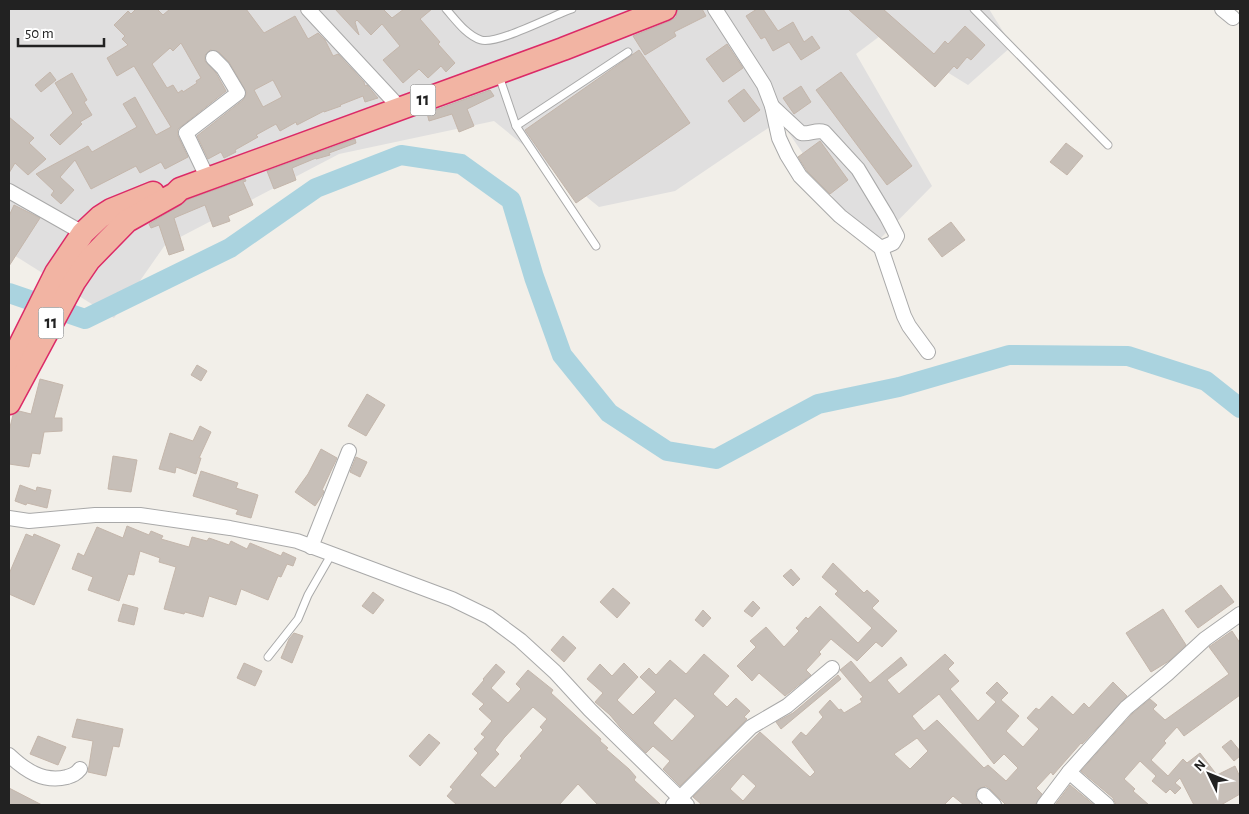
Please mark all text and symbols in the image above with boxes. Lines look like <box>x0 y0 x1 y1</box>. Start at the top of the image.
scale bar <box>18 15 104 47</box>
text: 50 m <box>25 26 54 41</box>
road number: 11 <box>410 84 436 116</box>
road number: 11 <box>38 307 64 338</box>
north arrow <box>1184 749 1234 799</box>
text: N <box>1192 757 1209 774</box>

